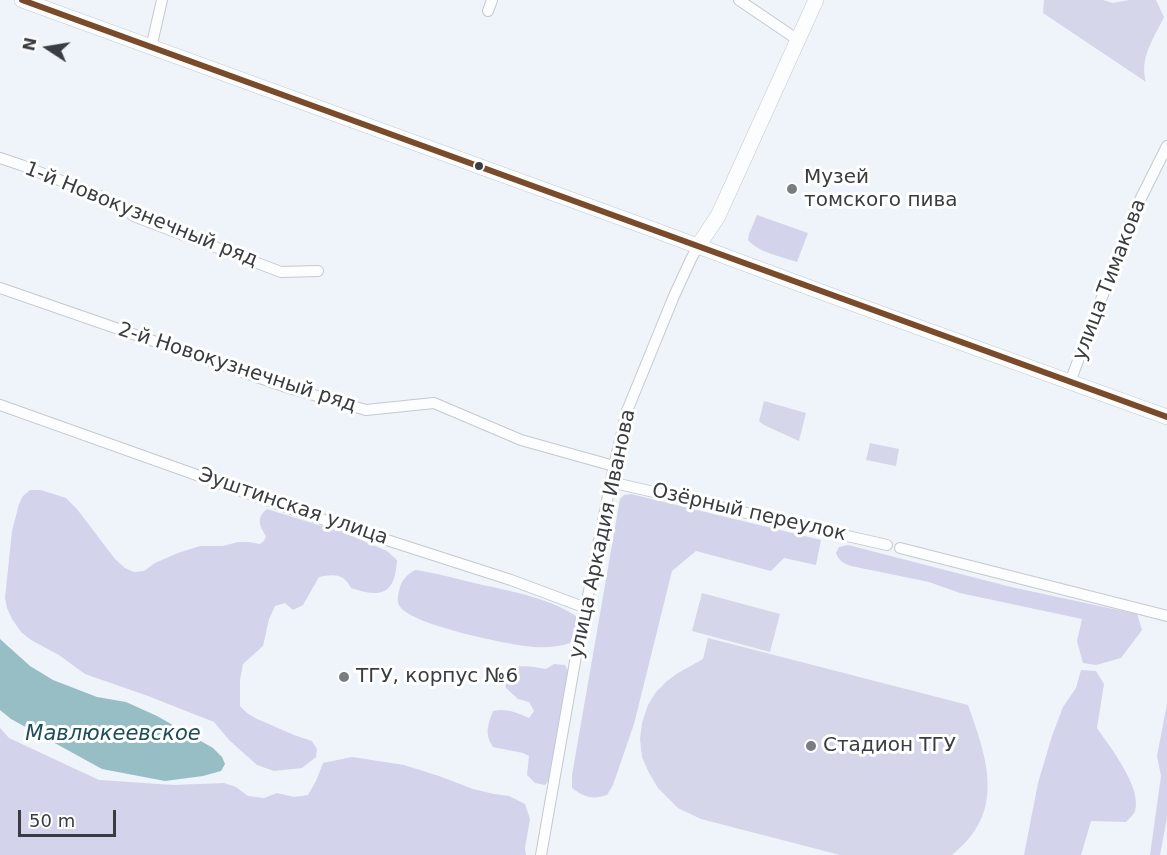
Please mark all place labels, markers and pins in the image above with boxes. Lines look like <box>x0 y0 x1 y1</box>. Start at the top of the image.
unlabelled marker <box>473 160 485 172</box>
place label: Музей томского пива <box>804 166 958 213</box>
marker: Музей томского пива <box>785 182 799 196</box>
place label: ТГУ, корпус №6 <box>356 665 518 689</box>
marker: ТГУ, корпус №6 <box>337 670 351 684</box>
place label: Стадион ТГУ <box>823 734 956 758</box>
marker: Стадион ТГУ <box>804 739 818 753</box>

